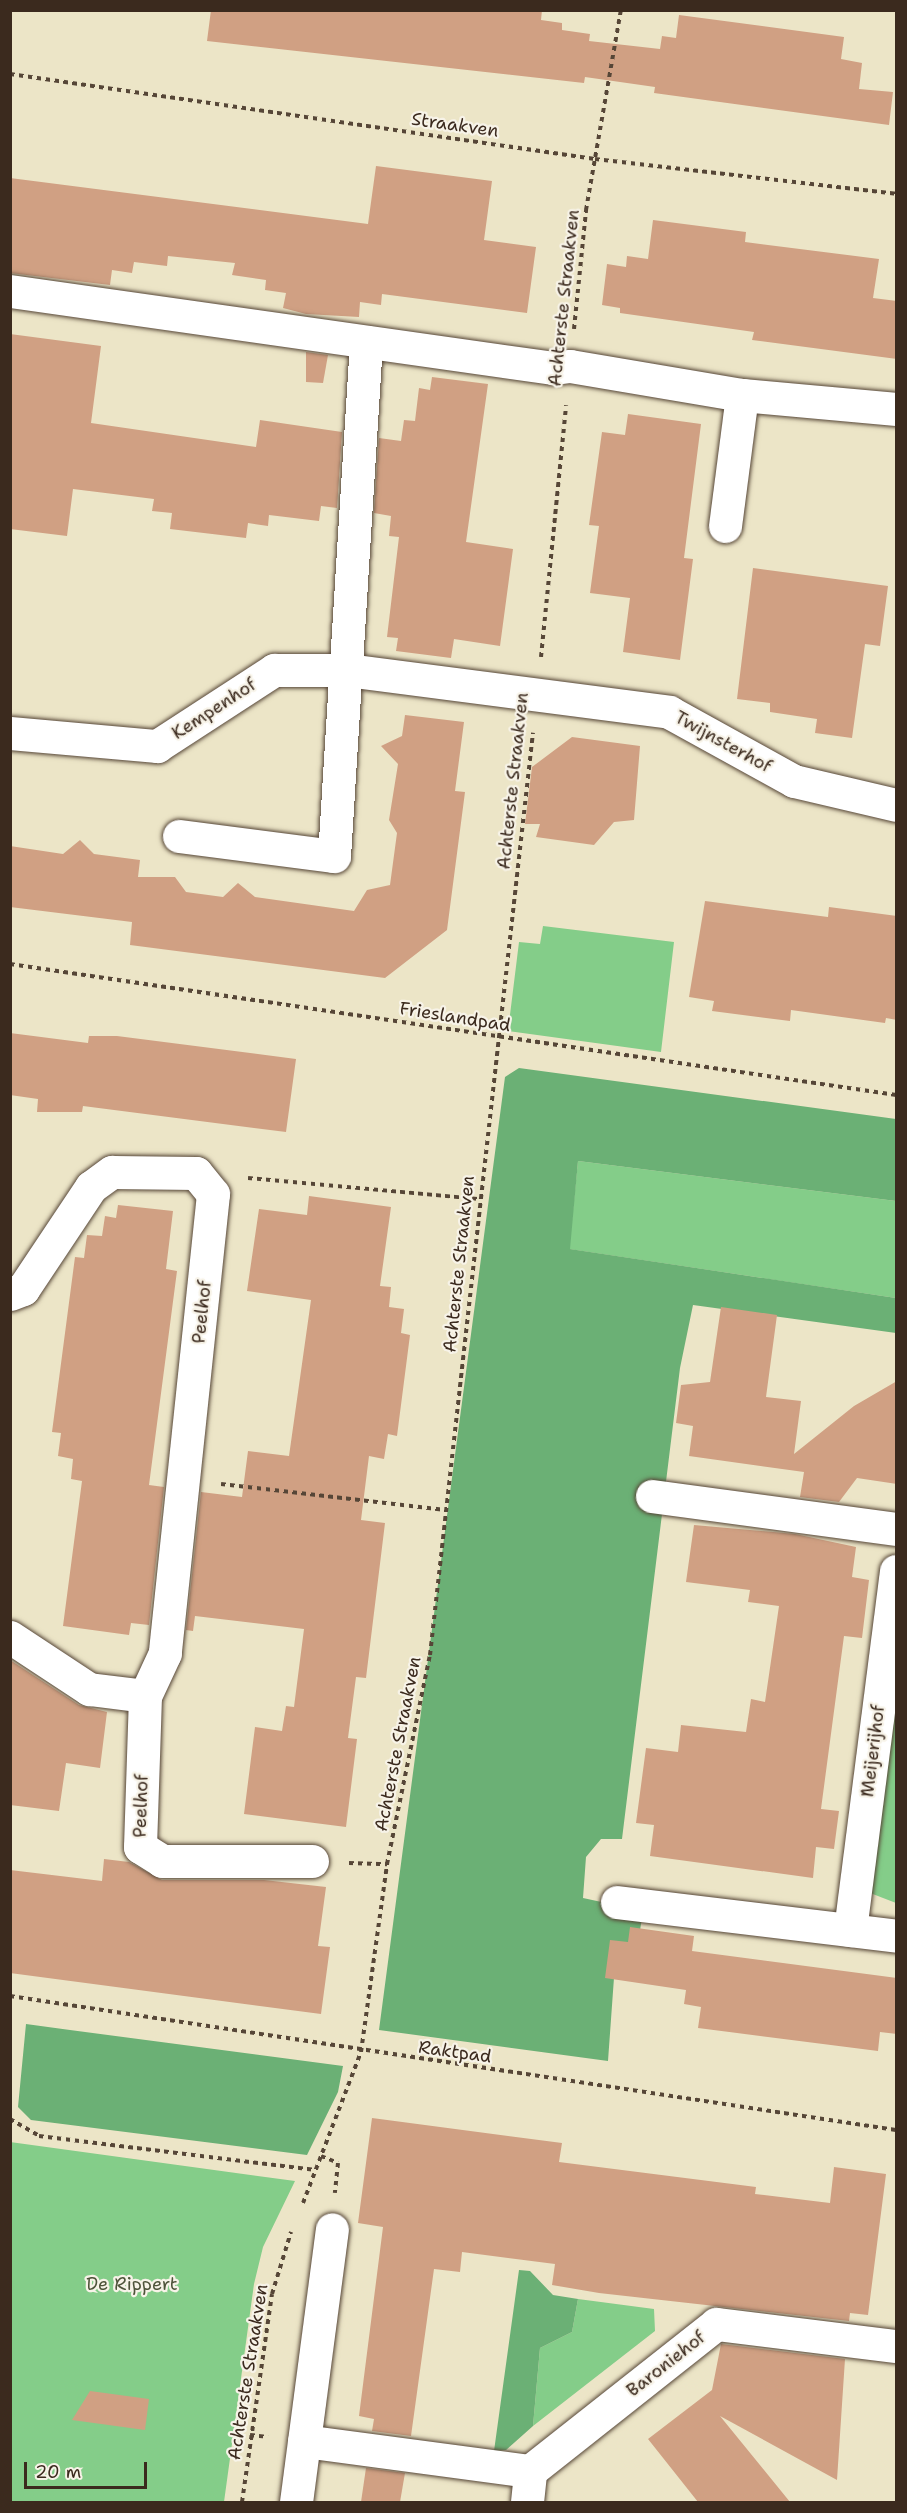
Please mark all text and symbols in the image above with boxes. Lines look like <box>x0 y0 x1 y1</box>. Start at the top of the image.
street label: Straakven <box>410 108 500 142</box>
street label: Achterste Straakven <box>544 208 584 388</box>
street label: Kempenhof <box>168 674 260 744</box>
street label: Achterste Straakven <box>493 691 533 871</box>
street label: Twijnsterhof <box>671 706 775 778</box>
street label: Frieslandpad <box>398 998 512 1036</box>
street label: Achterste Straakven <box>439 1174 479 1354</box>
street label: Peelhof <box>188 1279 216 1345</box>
street label: Achterste Straakven <box>370 1655 426 1833</box>
street label: Meijerijhof <box>857 1704 889 1798</box>
street label: Peelhof <box>129 1774 153 1838</box>
street label: Raktpad <box>417 2036 493 2068</box>
park label: De Rippert <box>86 2273 178 2295</box>
street label: Achterste Straakven <box>223 2283 273 2461</box>
street label: Baroniehof <box>622 2327 710 2401</box>
scale bar <box>27 2450 150 2488</box>
text: 20 m <box>35 2460 81 2484</box>

